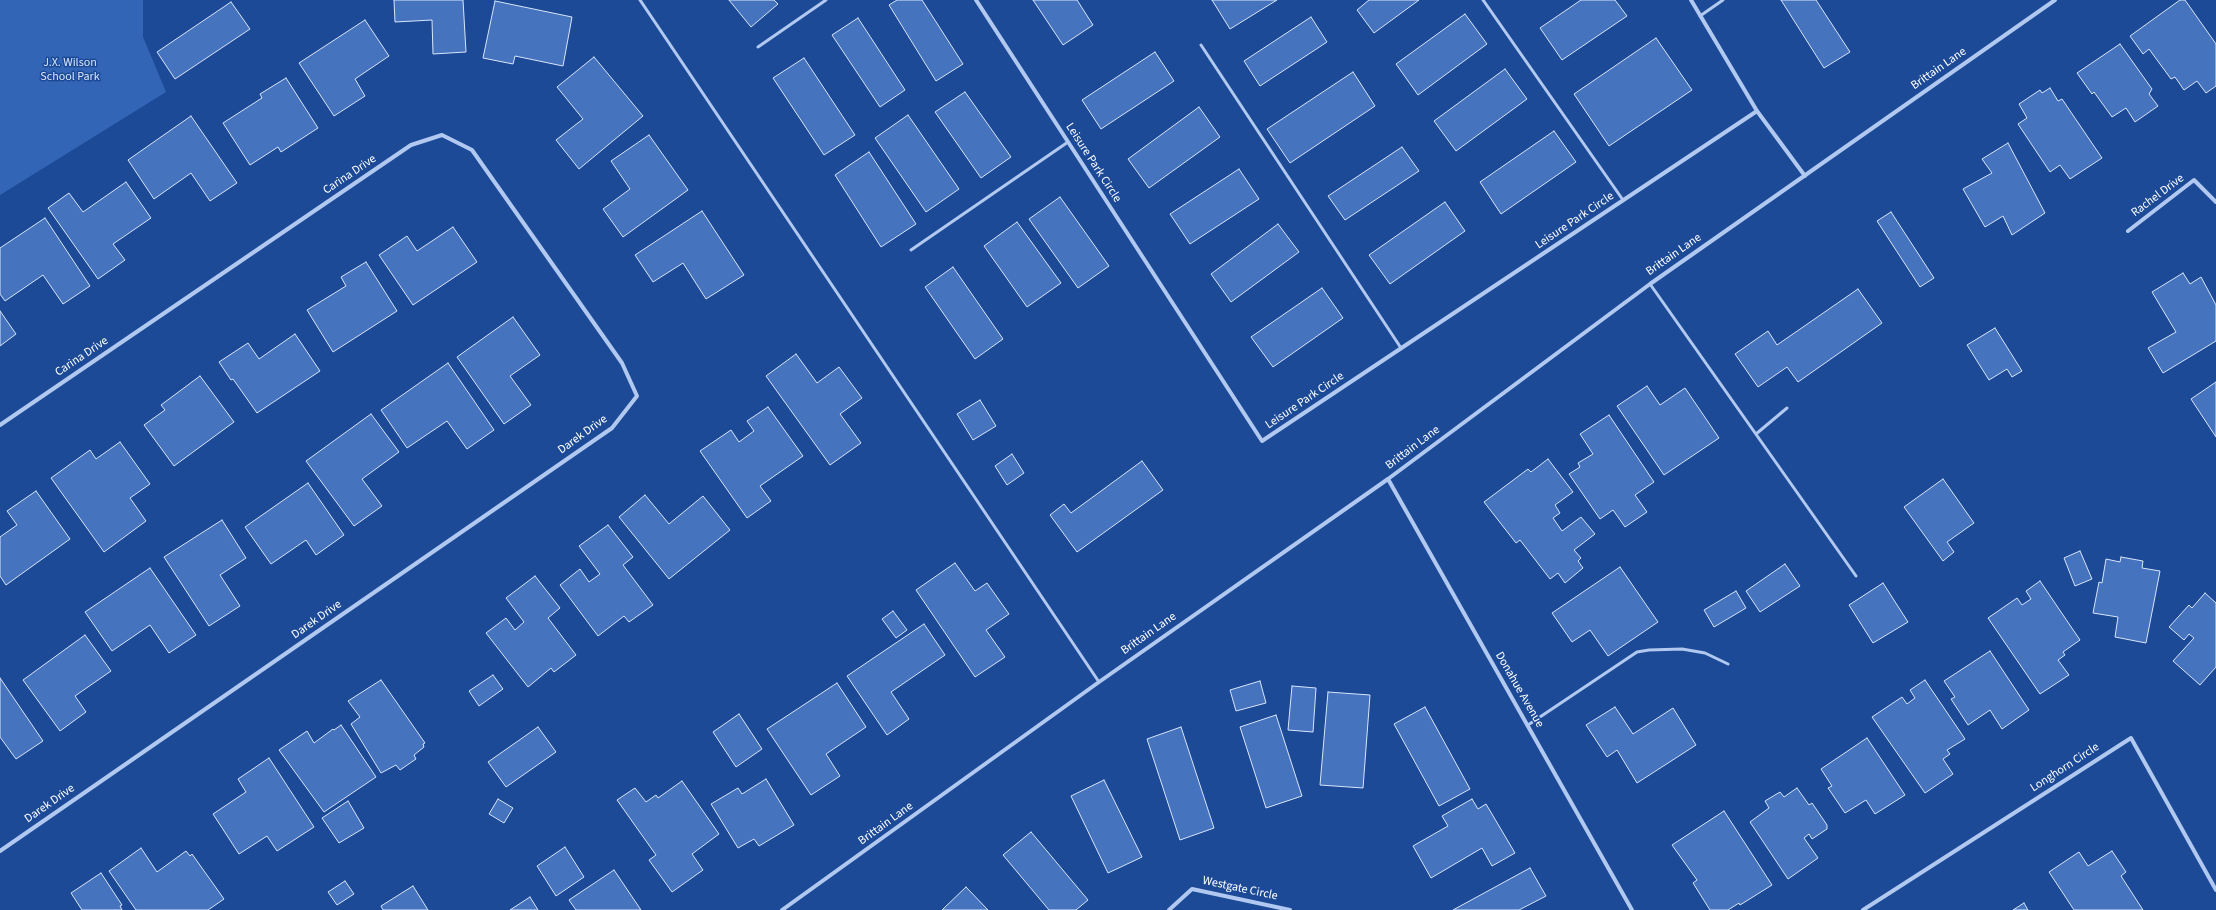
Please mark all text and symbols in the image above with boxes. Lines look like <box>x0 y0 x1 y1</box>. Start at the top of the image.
street label: Brittain Lane <box>1909 45 1969 93</box>
park label: J.X. Wilson School Park <box>40 56 100 84</box>
street label: Leisure Park Circle <box>1062 121 1124 205</box>
street label: Carina Drive <box>321 152 379 198</box>
street label: Rachel Drive <box>2129 172 2187 220</box>
street label: Leisure Park Circle <box>1533 189 1617 253</box>
street label: Brittain Lane <box>1644 231 1704 279</box>
street label: Carina Drive <box>53 334 111 380</box>
street label: Leisure Park Circle <box>1263 369 1347 433</box>
street label: Darek Drive <box>555 412 611 458</box>
street label: Brittain Lane <box>1383 423 1443 473</box>
street label: Darek Drive <box>289 598 345 642</box>
street label: Brittain Lane <box>1119 610 1179 658</box>
street label: Donahue Avenue <box>1492 650 1546 730</box>
street label: Longhorn Circle <box>2028 740 2102 796</box>
street label: Darek Drive <box>22 782 78 826</box>
street label: Brittain Lane <box>856 799 916 849</box>
street label: Westgate Circle <box>1201 874 1279 904</box>

